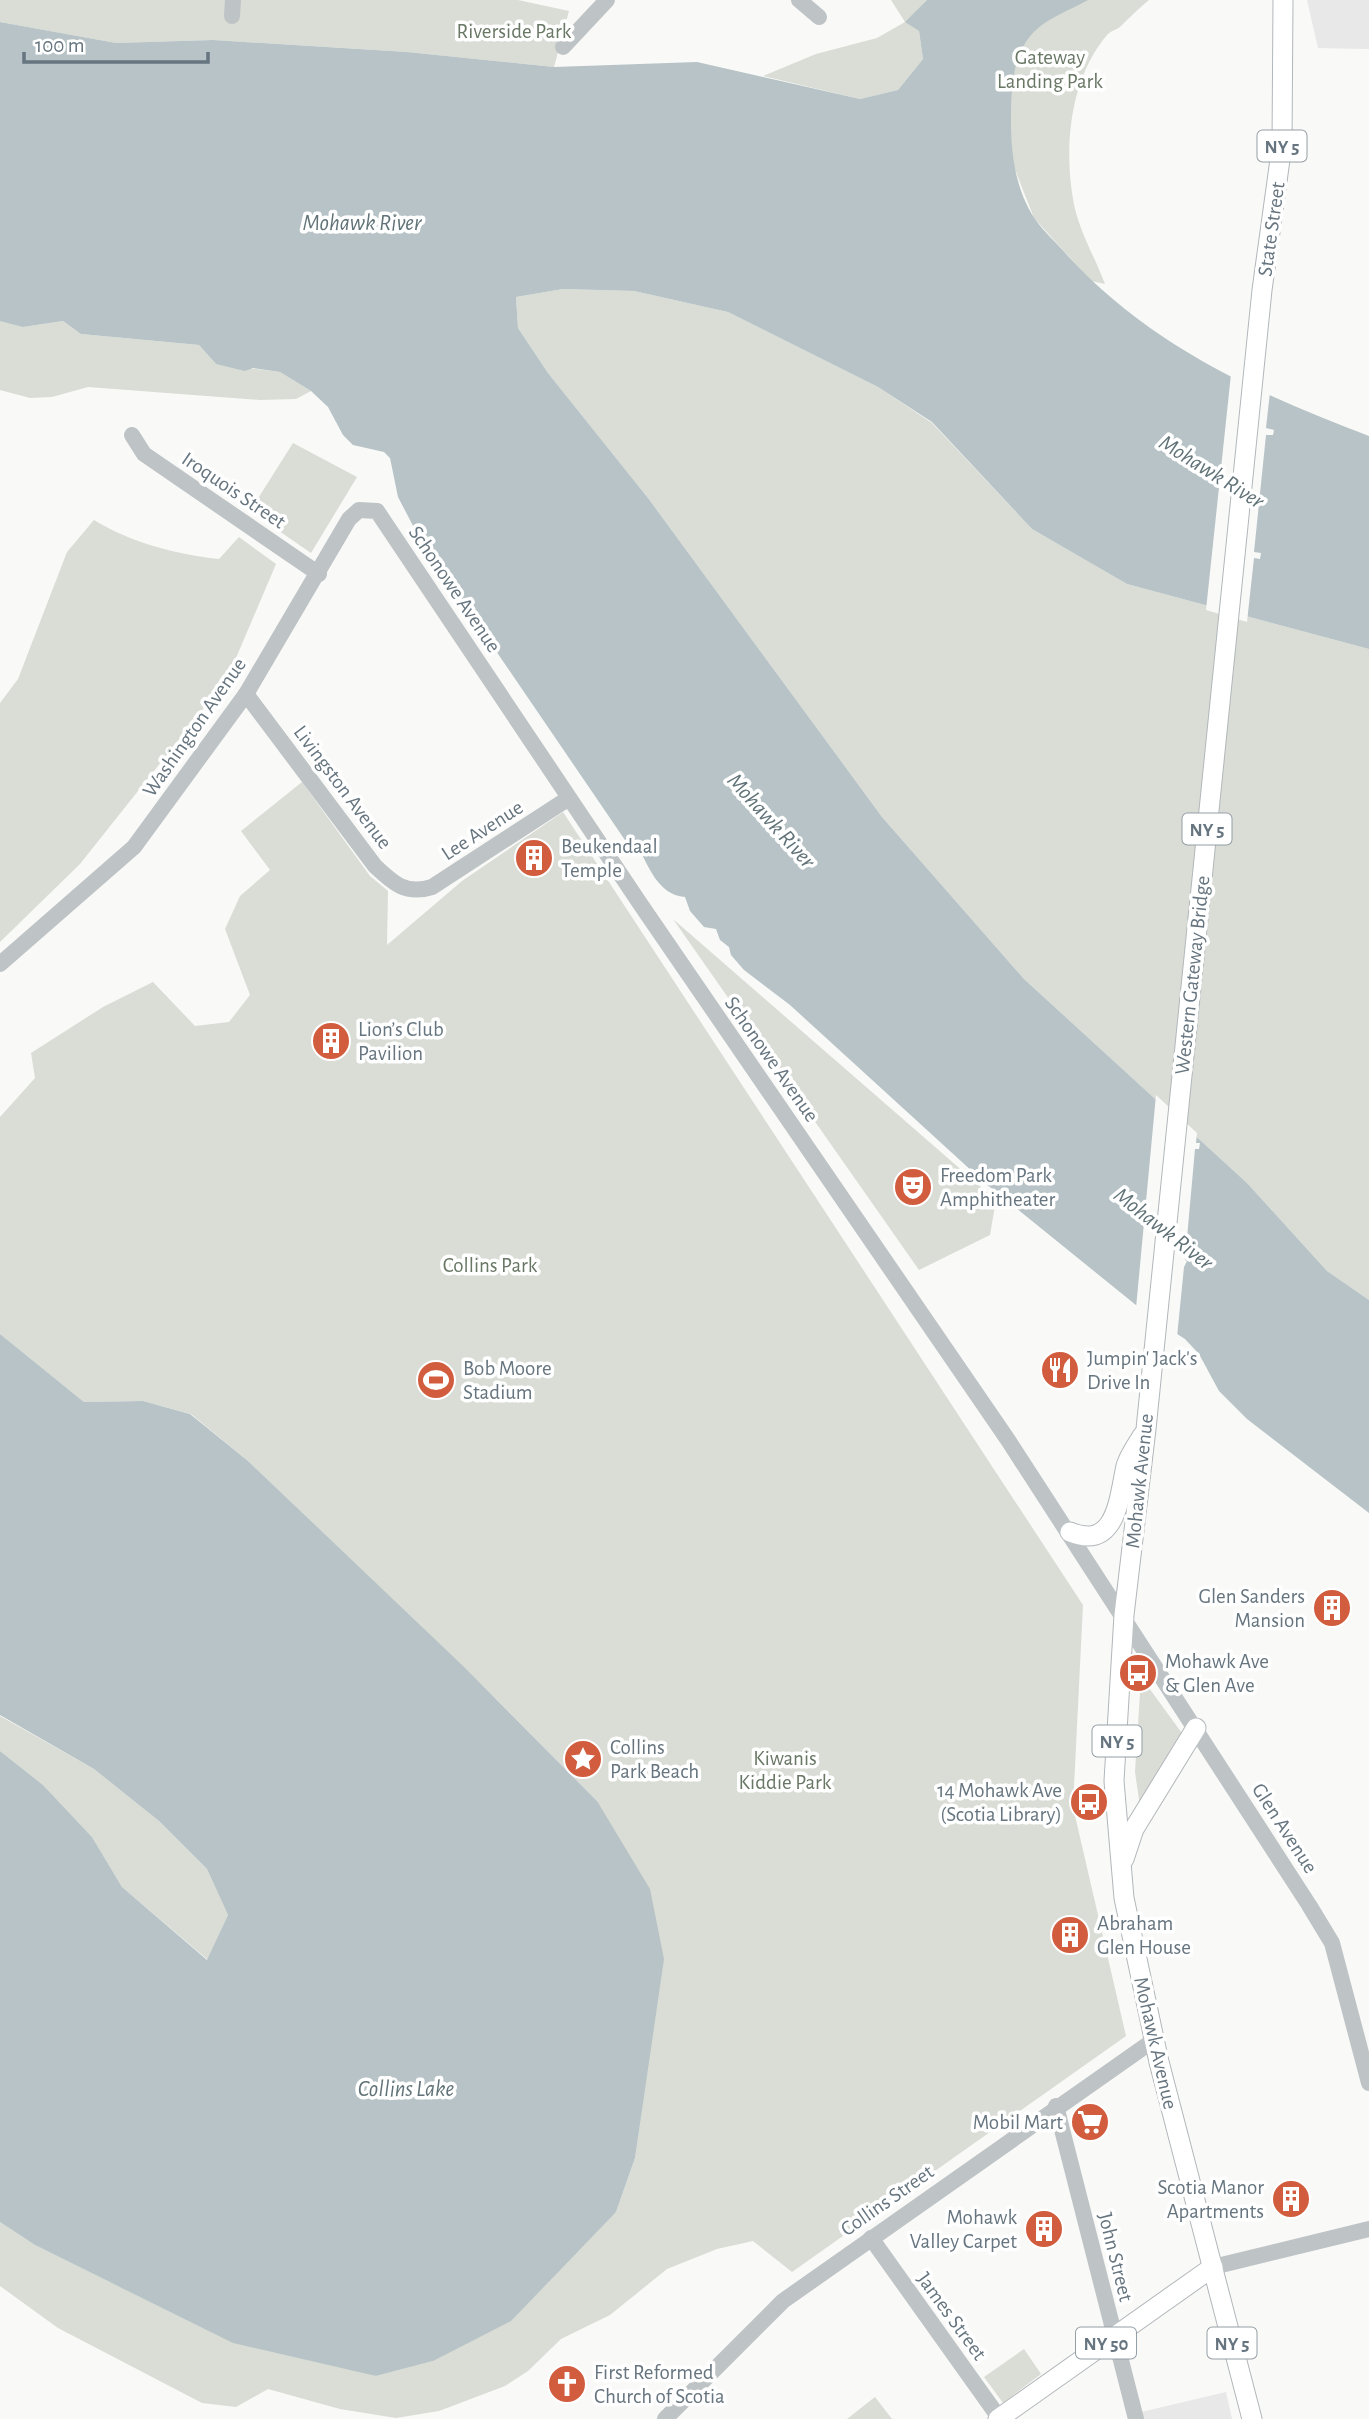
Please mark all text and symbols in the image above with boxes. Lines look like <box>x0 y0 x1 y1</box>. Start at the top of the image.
scale bar <box>24 21 208 65</box>
park label: Riverside Park <box>457 21 572 42</box>
text: 100 m <box>35 35 85 56</box>
park label: Gateway Landing Park <box>997 47 1103 92</box>
road number: NY 5 <box>1258 130 1306 162</box>
street label: State Street <box>1254 180 1289 278</box>
water label: Mohawk River <box>303 212 422 235</box>
water label: Mohawk River <box>1155 431 1268 514</box>
street label: Iroquois Street <box>178 448 290 533</box>
street label: Schonowe Avenue <box>405 522 505 656</box>
street label: Washington Avenue <box>139 654 250 801</box>
street label: Livingston Avenue <box>289 722 396 853</box>
water label: Mohawk River <box>723 769 820 873</box>
street label: Lee Avenue <box>438 796 527 864</box>
road number: NY 5 <box>1182 814 1232 844</box>
place label: Beukendaal Temple <box>561 836 658 881</box>
building icon: Beukendaal Temple <box>513 837 555 879</box>
street label: Western Gateway Bridge <box>1172 874 1213 1076</box>
street label: Schonowe Avenue <box>721 993 823 1126</box>
place label: Lion’s Club Pavilion <box>358 1019 444 1064</box>
building icon: Lion’s Club Pavilion <box>310 1020 352 1062</box>
place label: Freedom Park Amphitheater <box>940 1165 1056 1210</box>
theatre icon: Freedom Park Amphitheater <box>892 1166 934 1208</box>
water label: Mohawk River <box>1109 1184 1217 1275</box>
park label: Collins Park <box>443 1255 538 1276</box>
place label: Jumpin' Jack's Drive In <box>1087 1348 1198 1393</box>
restaurant icon: Jumpin' Jack's Drive In <box>1039 1349 1081 1391</box>
place label: Bob Moore Stadium <box>463 1358 552 1403</box>
sports icon: Bob Moore Stadium <box>415 1359 457 1401</box>
street label: Mohawk Avenue <box>1122 1413 1157 1549</box>
place label: Glen Sanders Mansion <box>1199 1586 1305 1631</box>
building icon: Glen Sanders Mansion <box>1311 1587 1353 1629</box>
place label: Mohawk Ave & Glen Ave <box>1165 1651 1269 1696</box>
bus stop icon: Mohawk Ave & Glen Ave <box>1117 1652 1159 1694</box>
road number: NY 5 <box>1092 1726 1142 1756</box>
place label: Collins Park Beach <box>610 1737 699 1782</box>
place icon: Collins Park Beach <box>562 1738 604 1780</box>
park label: Kiwanis Kiddie Park <box>739 1748 832 1793</box>
street label: Glen Avenue <box>1248 1779 1321 1877</box>
place label: 14 Mohawk Ave (Scotia Library) <box>937 1780 1062 1825</box>
bus stop icon: 14 Mohawk Ave (Scotia Library) <box>1068 1781 1110 1823</box>
place label: Abraham Glen House <box>1097 1913 1191 1958</box>
building icon: Abraham Glen House <box>1049 1914 1091 1956</box>
street label: Mohawk Avenue <box>1130 1975 1181 2111</box>
water label: Collins Lake <box>358 2078 455 2101</box>
supermarket icon: Mobil Mart <box>1069 2101 1111 2143</box>
place label: Mobil Mart <box>973 2112 1063 2133</box>
street label: Collins Street <box>837 2161 938 2240</box>
place label: Scotia Manor Apartments <box>1158 2177 1264 2222</box>
building icon: Scotia Manor Apartments <box>1270 2178 1312 2220</box>
place label: Mohawk Valley Carpet <box>910 2207 1017 2252</box>
building icon: Mohawk Valley Carpet <box>1023 2208 1065 2250</box>
street label: John Street <box>1094 2211 1137 2304</box>
street label: James Street <box>913 2269 990 2364</box>
road number: NY 50 <box>1076 2328 1136 2358</box>
road number: NY 5 <box>1208 2328 1256 2358</box>
place label: First Reformed Church of Scotia <box>594 2362 725 2407</box>
church icon: First Reformed Church of Scotia <box>546 2363 588 2405</box>

